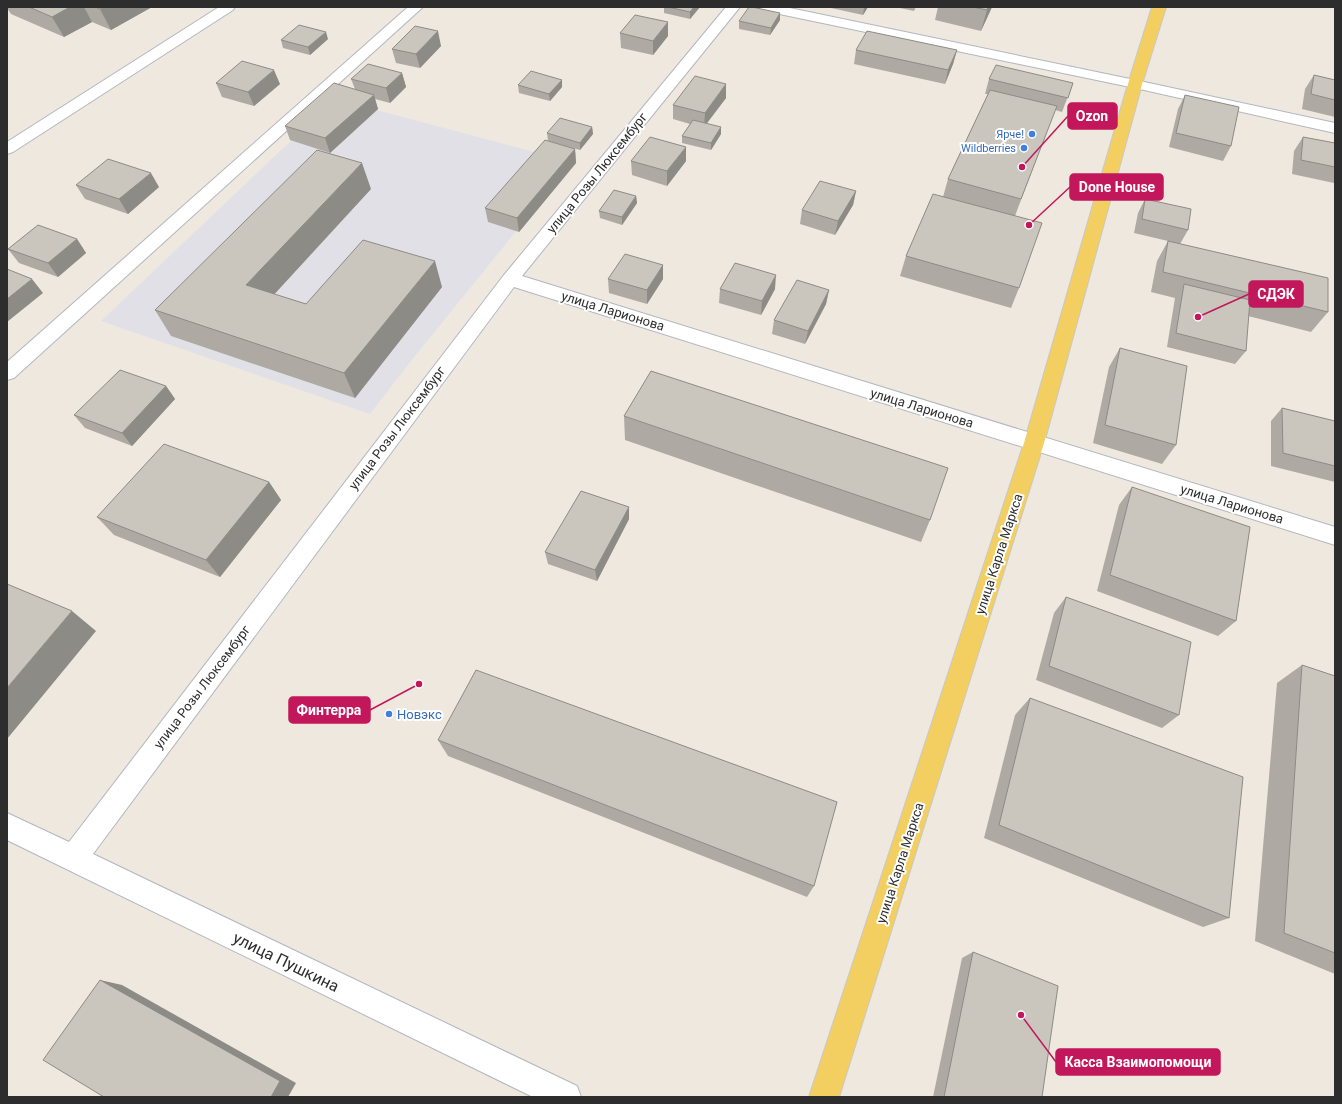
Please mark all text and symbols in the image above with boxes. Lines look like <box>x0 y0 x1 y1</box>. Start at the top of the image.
callout: Ozon <box>1068 103 1117 129</box>
text: Ozon <box>1076 108 1108 124</box>
street label: улица Розы Люксембург <box>544 109 651 236</box>
place label: Ярче! <box>996 128 1024 141</box>
marker: Ярче! <box>1027 129 1037 139</box>
place label: Wildberries <box>961 142 1016 155</box>
marker: Wildberries <box>1019 143 1029 153</box>
callout: Done House <box>1070 174 1163 200</box>
text: Done House <box>1079 179 1156 195</box>
callout: СДЭК <box>1249 281 1303 307</box>
text: СДЭК <box>1257 286 1296 302</box>
street label: улица Ларионова <box>560 288 666 334</box>
street label: улица Розы Люксембург <box>346 363 449 493</box>
street label: улица Ларионова <box>869 385 975 431</box>
street label: улица Ларионова <box>1179 481 1285 527</box>
street label: улица Карла Маркса <box>972 492 1026 616</box>
street label: улица Розы Люксембург <box>151 622 254 752</box>
callout: Финтерра <box>289 697 370 723</box>
text: Финтерра <box>297 702 362 718</box>
place label: Новэкс <box>397 707 442 722</box>
marker: Новэкс <box>384 709 394 719</box>
street label: улица Карла Маркса <box>873 801 927 925</box>
street label: улица Пушкина <box>230 928 342 996</box>
callout: Касса Взаимопомощи <box>1056 1049 1220 1075</box>
text: Касса Взаимопомощи <box>1064 1054 1212 1070</box>

